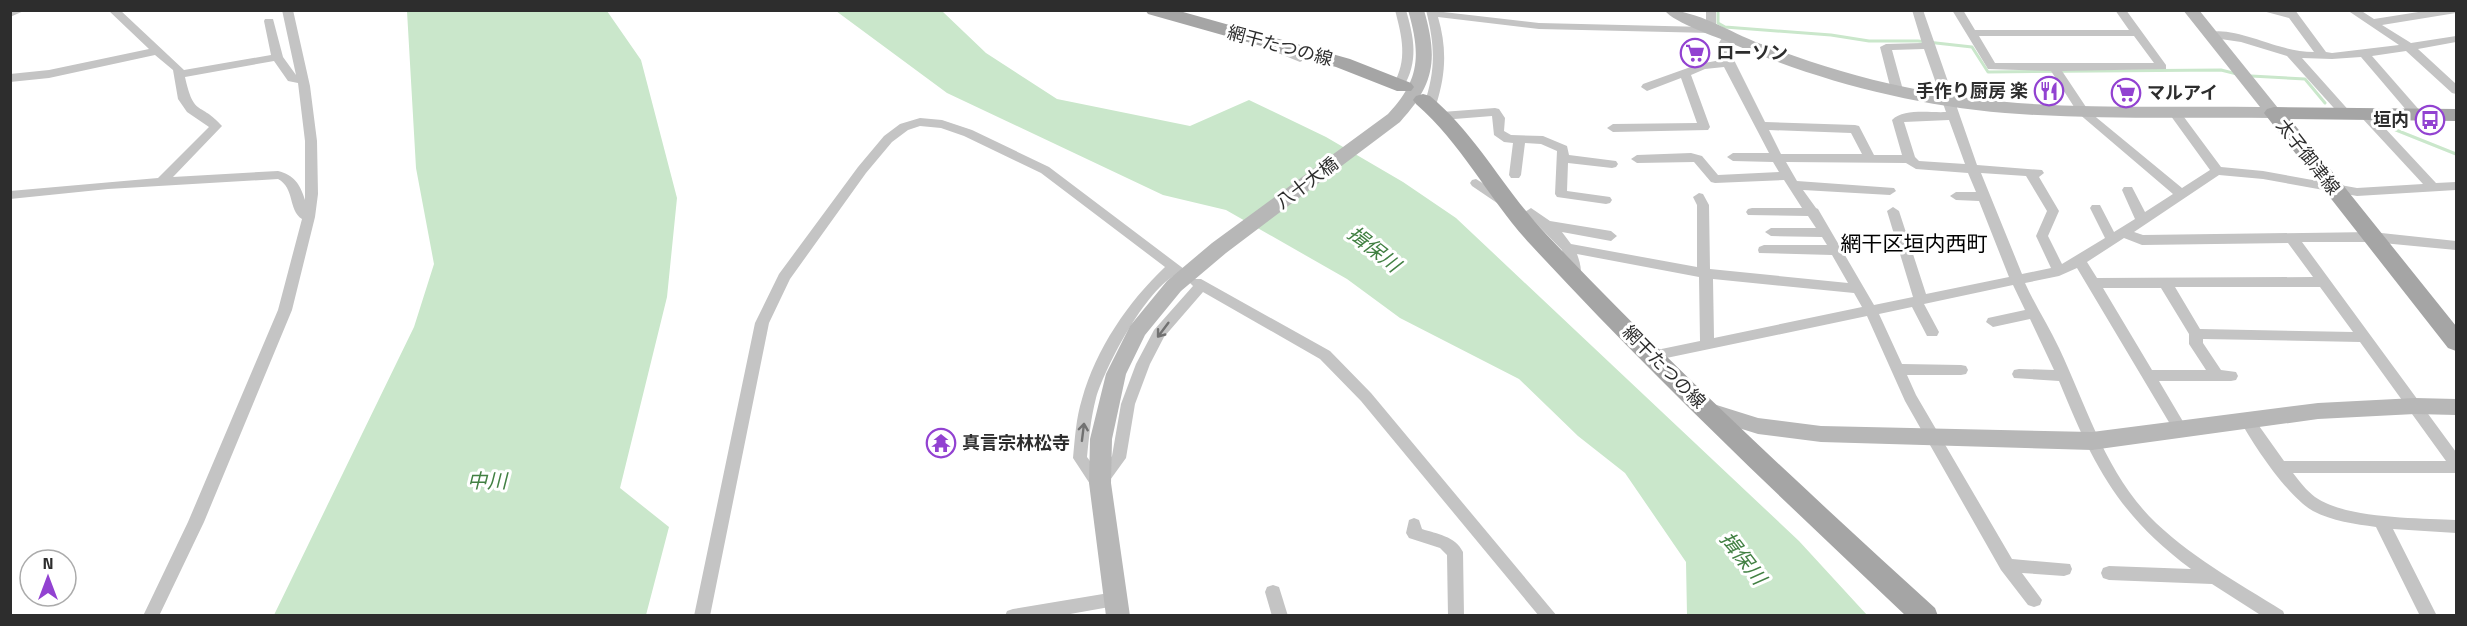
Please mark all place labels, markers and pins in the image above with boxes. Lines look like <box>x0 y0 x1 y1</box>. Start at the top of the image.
supermarket icon: ローソン <box>1679 37 1711 69</box>
place label: ローソン <box>1716 39 1788 66</box>
restaurant icon: 手作り厨房 楽 <box>2033 75 2065 107</box>
place label: 手作り厨房 楽 <box>1916 77 2028 104</box>
supermarket icon: マルアイ <box>2110 77 2142 109</box>
place label: マルアイ <box>2147 79 2218 106</box>
bus stop icon: 垣内 <box>2414 104 2446 136</box>
place label: 垣内 <box>2373 106 2409 133</box>
temple icon: 真言宗林松寺 <box>925 427 957 459</box>
place label: 真言宗林松寺 <box>962 429 1070 456</box>

